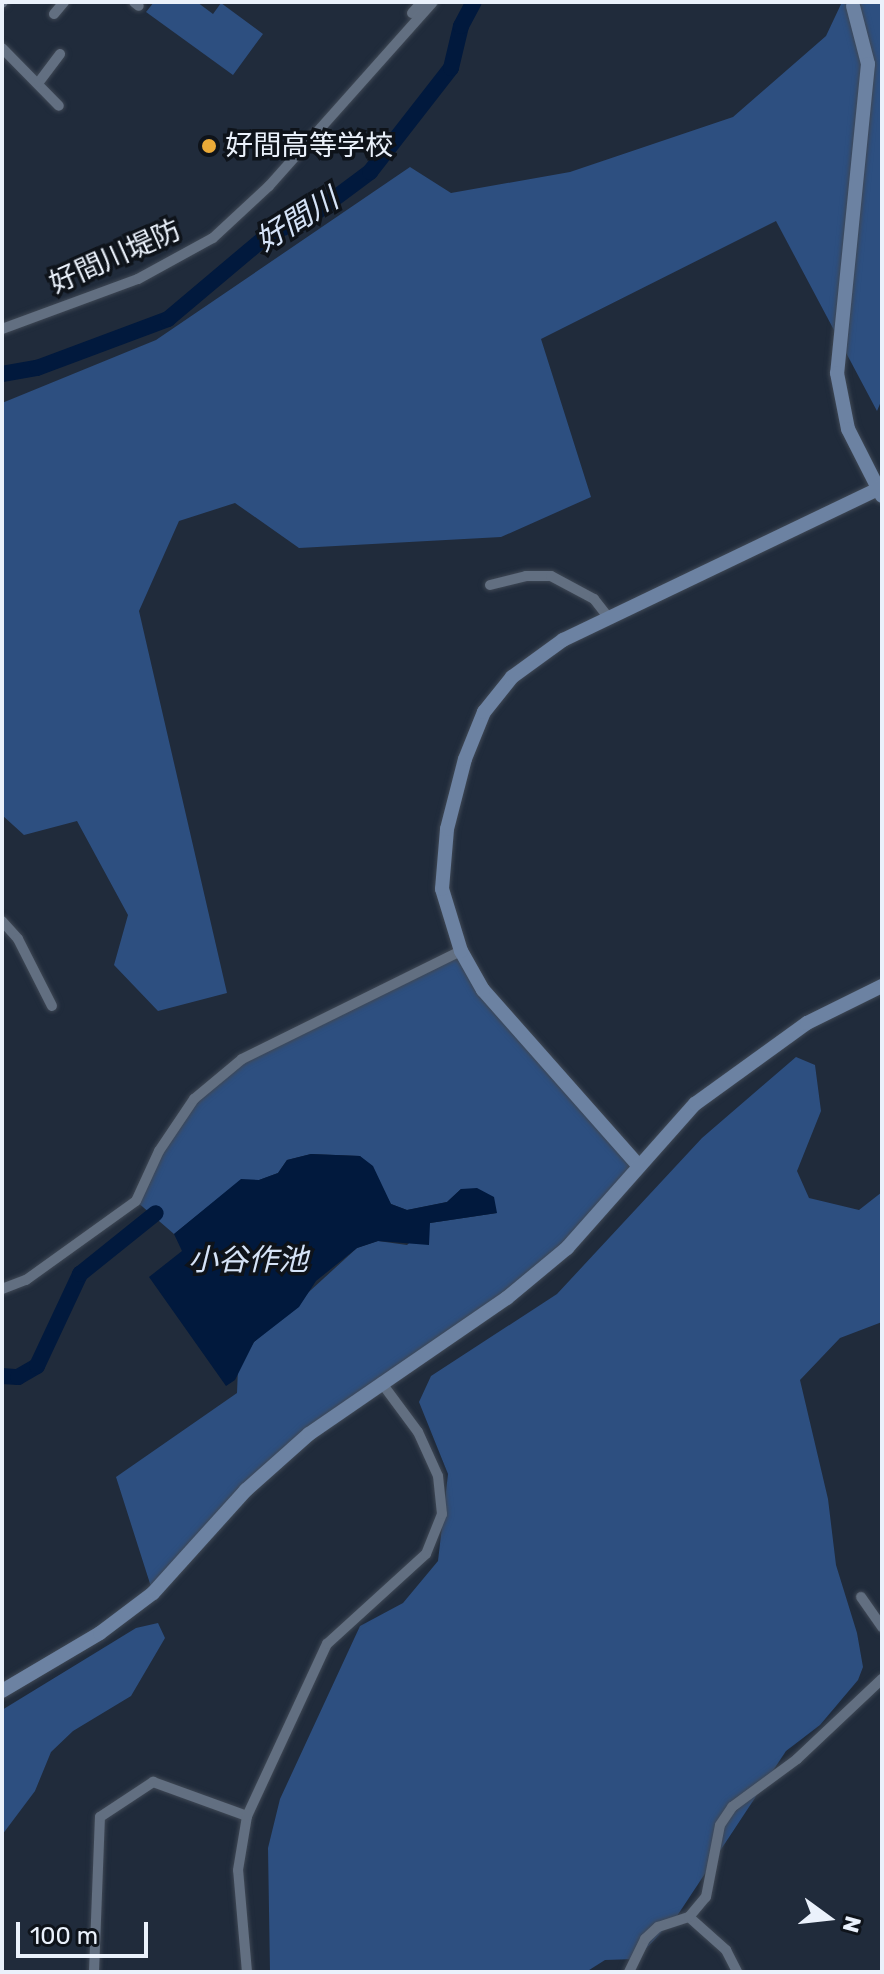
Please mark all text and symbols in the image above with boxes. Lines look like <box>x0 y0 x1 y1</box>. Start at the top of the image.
place label: 好間高等学校 <box>225 129 393 163</box>
marker: 好間高等学校 <box>200 137 218 155</box>
water label: 好間川 <box>249 181 345 259</box>
street label: 好間川堤防 <box>44 213 186 301</box>
water label: 小谷作池 <box>188 1242 308 1278</box>
north arrow <box>788 1878 868 1958</box>
scale bar <box>20 1906 152 1956</box>
text: N <box>837 1913 867 1935</box>
text: 100 m <box>30 1922 98 1950</box>

